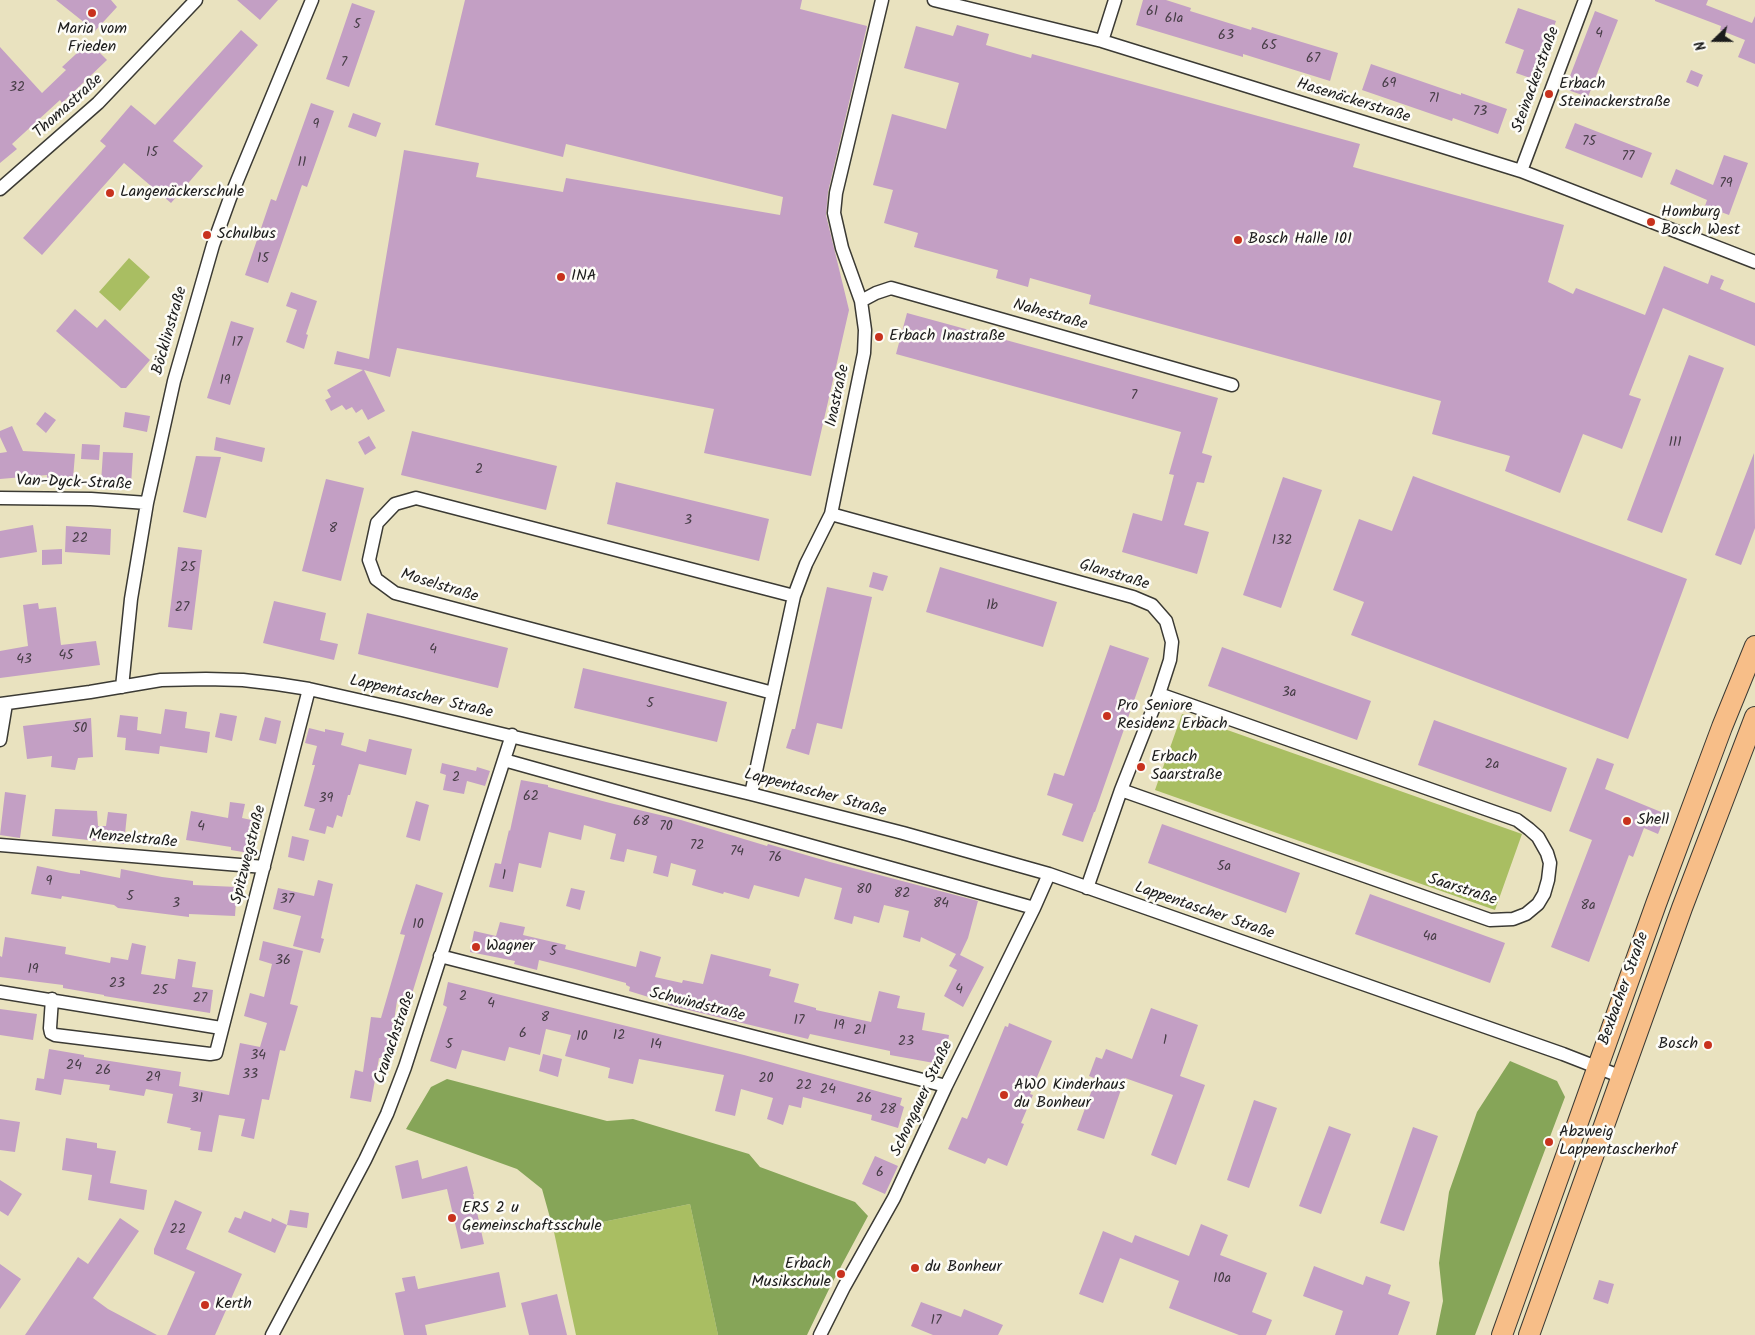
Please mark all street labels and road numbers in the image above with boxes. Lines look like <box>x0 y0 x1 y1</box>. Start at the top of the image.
street label: Steinackerstraße <box>1509 24 1565 136</box>
street label: Thomastraße <box>30 71 108 143</box>
street label: Hasenäckerstraße <box>1294 76 1412 128</box>
street label: Böcklinstraße <box>149 285 193 377</box>
street label: Nahestraße <box>1011 296 1089 336</box>
street label: Inastraße <box>823 363 855 429</box>
street label: Van-Dyck-Straße <box>16 472 132 496</box>
street label: Glanstraße <box>1077 556 1151 596</box>
street label: Moselstraße <box>398 566 480 608</box>
street label: Lappentascher Straße <box>348 672 494 724</box>
street label: Lappentascher Straße <box>742 766 888 822</box>
street label: Spitzwegstraße <box>228 804 272 906</box>
street label: Menzelstraße <box>88 827 178 853</box>
street label: Saarstraße <box>1425 871 1499 911</box>
street label: Lappentascher Straße <box>1132 879 1276 945</box>
street label: Bexbacher Straße <box>1596 930 1654 1048</box>
street label: Schwindstraße <box>647 985 747 1027</box>
street label: Cranachstraße <box>371 989 421 1087</box>
street label: Schongauer Straße <box>888 1038 958 1160</box>

